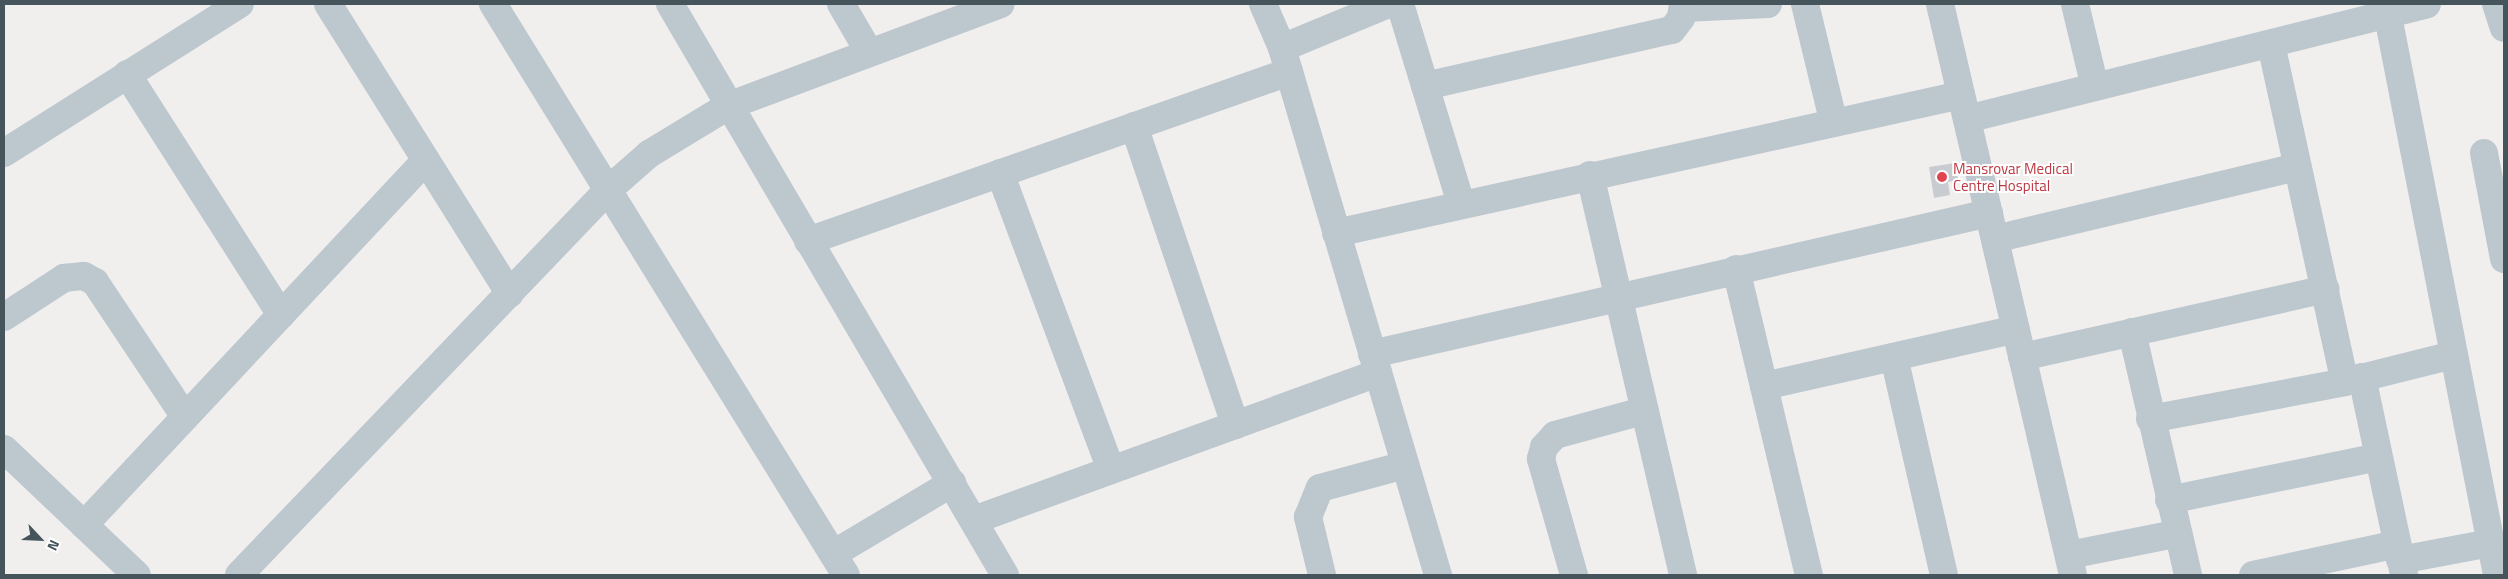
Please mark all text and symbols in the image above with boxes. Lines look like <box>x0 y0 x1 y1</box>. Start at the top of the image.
place label: Mansrovar Medical Centre Hospital <box>1953 159 2073 194</box>
marker: Mansrovar Medical Centre Hospital <box>1935 170 1949 184</box>
north arrow <box>15 514 65 564</box>
text: N <box>42 537 66 554</box>

